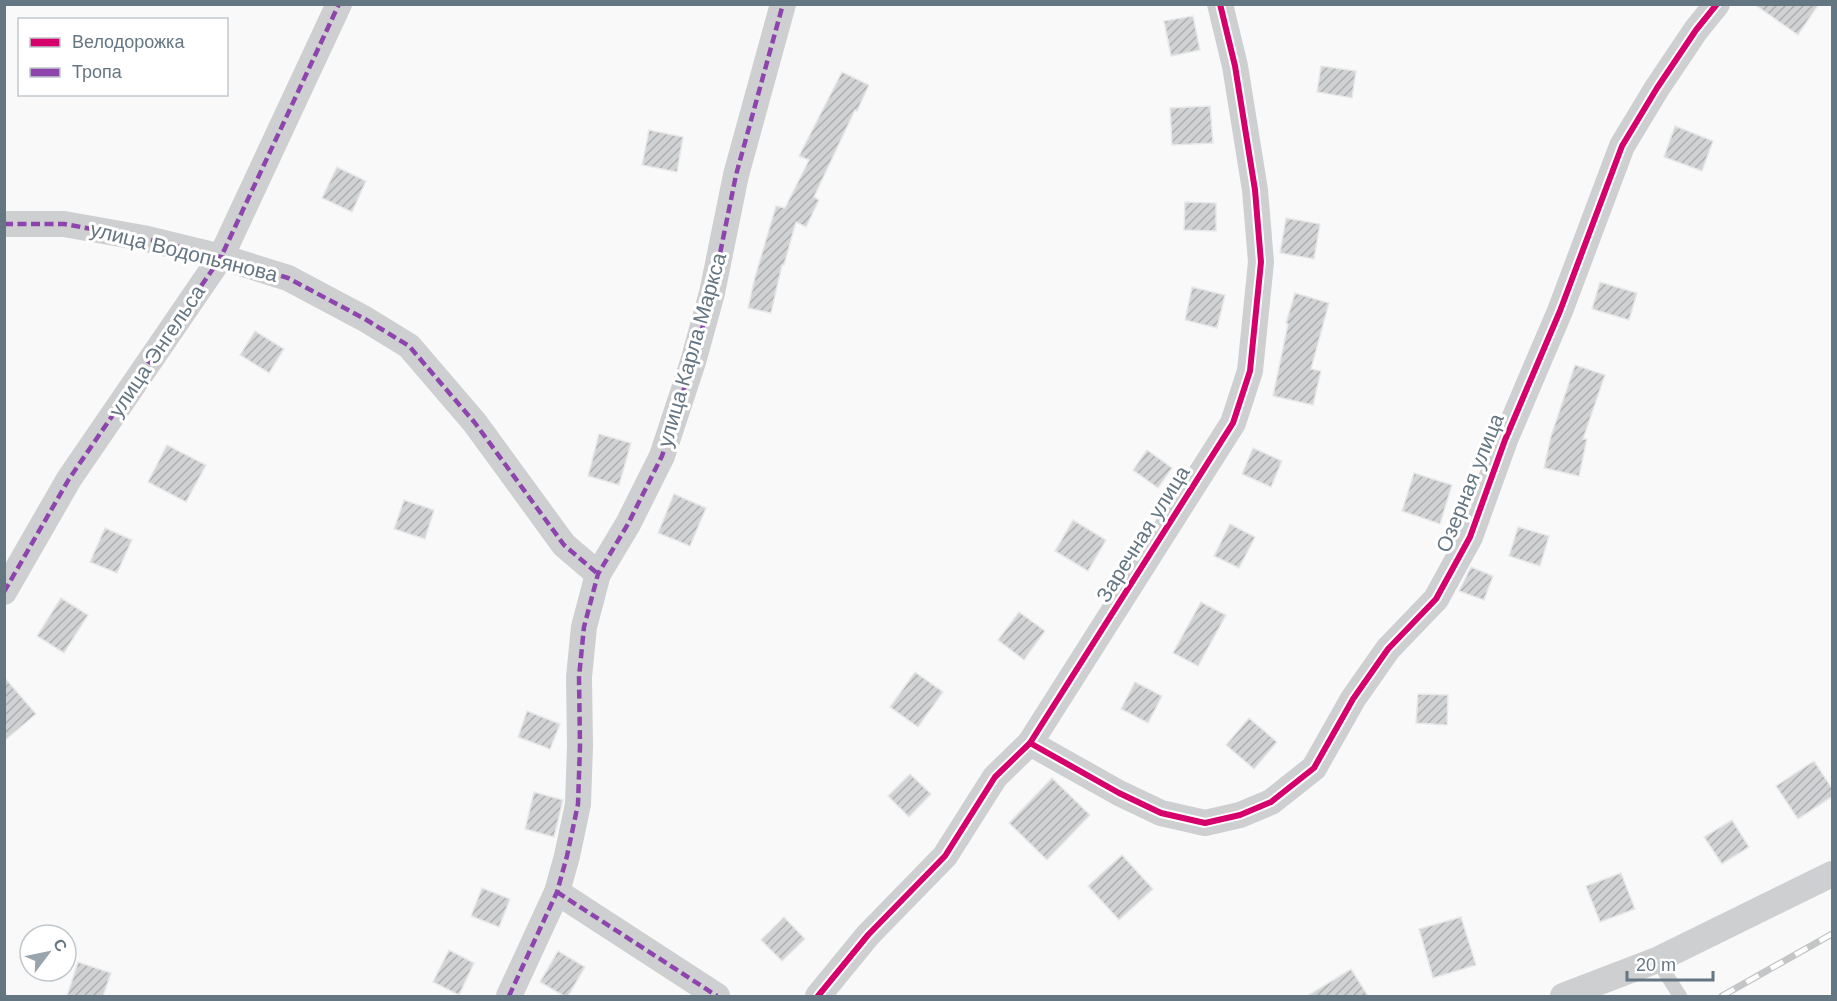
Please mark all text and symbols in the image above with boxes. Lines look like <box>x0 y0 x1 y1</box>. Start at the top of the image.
legend <box>18 18 228 96</box>
text: Велодорожка <box>72 32 185 52</box>
text: Тропа <box>72 62 123 82</box>
street label: улица Водопьянова <box>88 217 280 286</box>
street label: улица Карла Маркса <box>653 250 730 450</box>
street label: улица Энгельса <box>104 280 209 421</box>
street label: Озерная улица <box>1431 410 1508 555</box>
street label: Заречная улица <box>1091 461 1194 606</box>
north arrow <box>18 923 78 983</box>
text: С <box>50 936 71 955</box>
scale bar <box>1627 944 1712 982</box>
text: 20 m <box>1636 955 1676 975</box>

